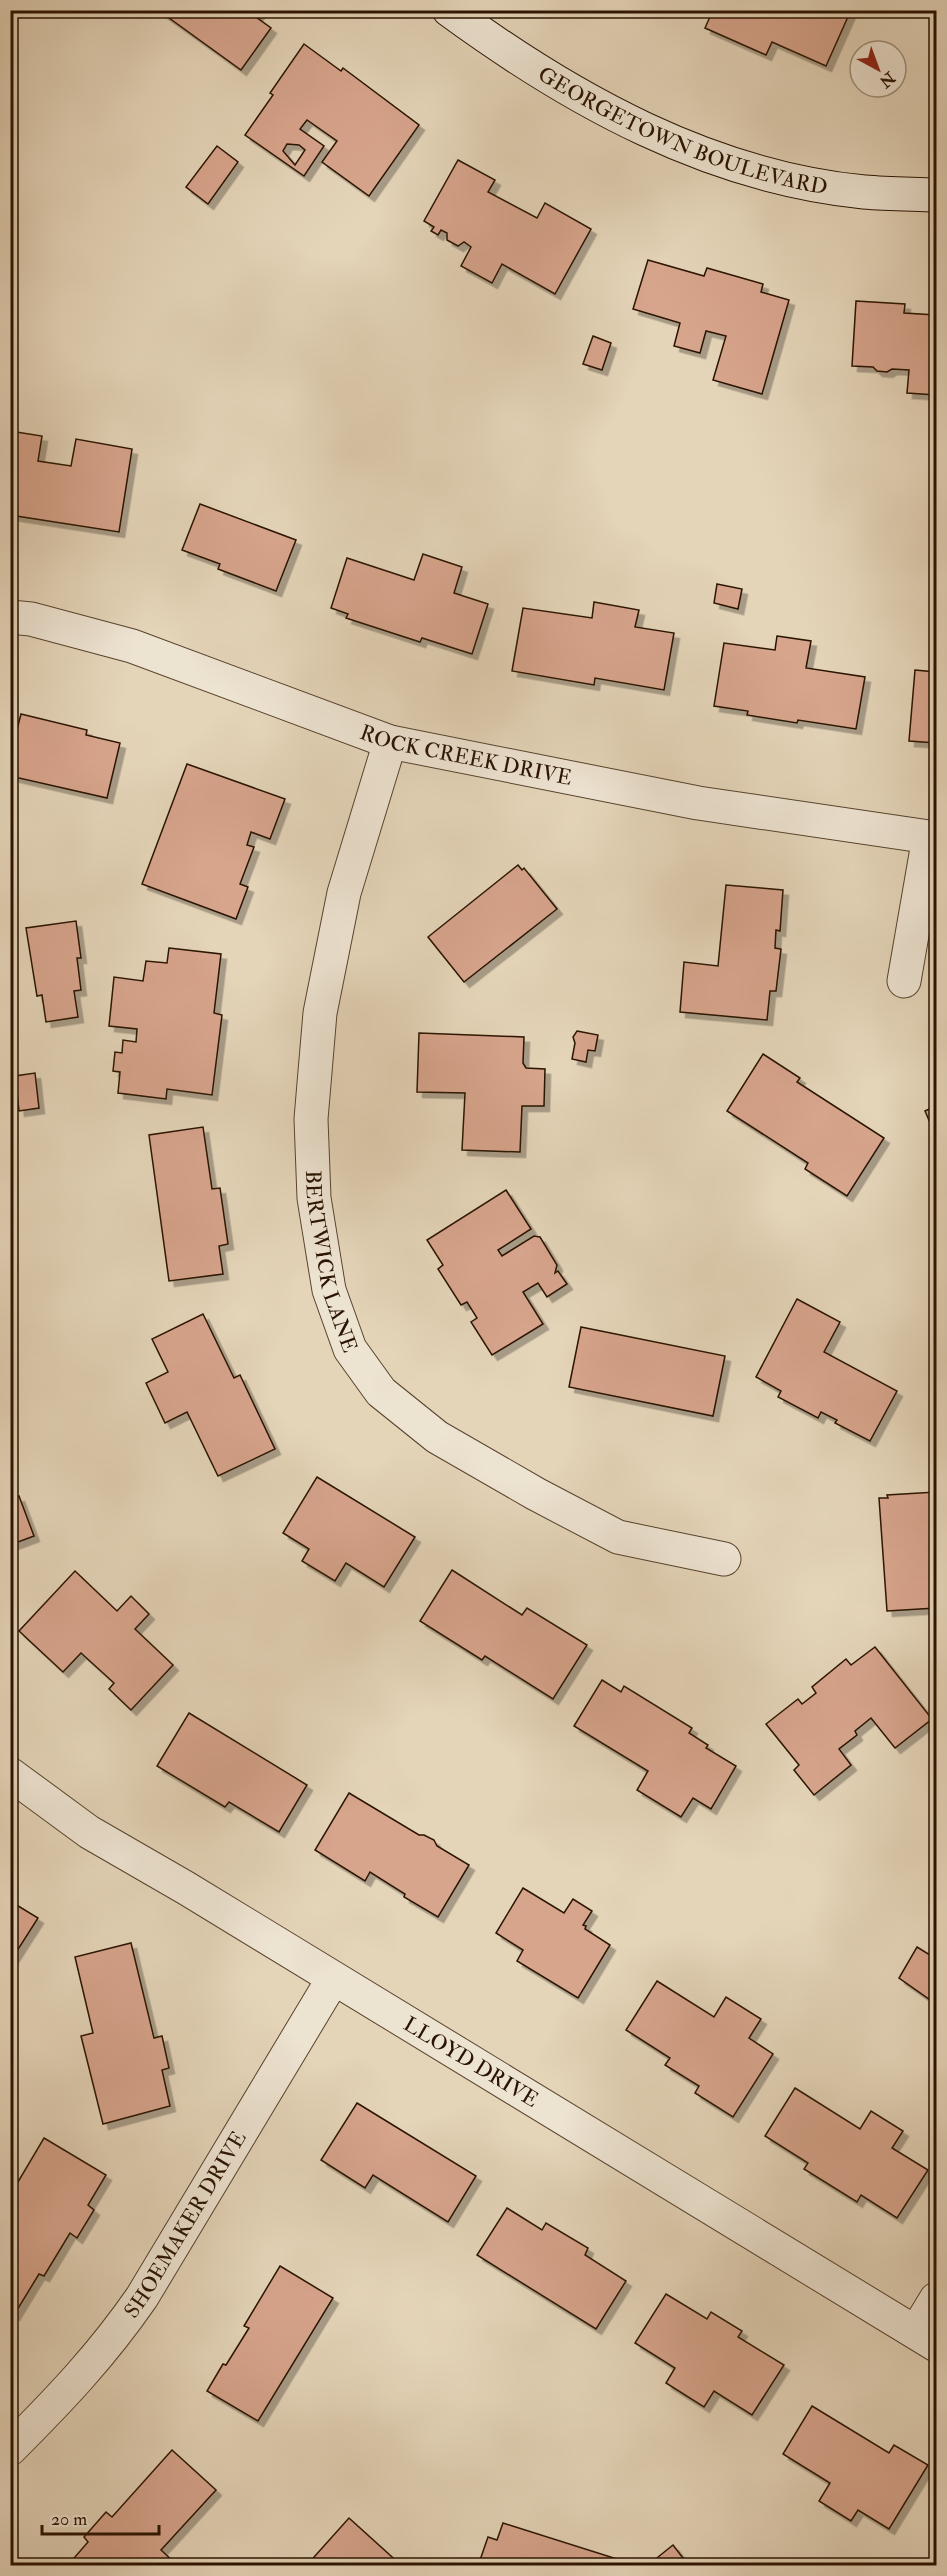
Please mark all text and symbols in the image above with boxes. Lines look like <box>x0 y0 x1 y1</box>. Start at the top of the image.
north arrow <box>848 39 908 99</box>
street label: GEORGETOWN BOULEVARD <box>533 61 830 201</box>
text: N <box>875 67 900 92</box>
street label: ROCK CREEK DRIVE <box>356 719 574 792</box>
street label: BERTWICK LANE <box>299 1170 363 1356</box>
street label: LLOYD DRIVE <box>398 2011 543 2114</box>
street label: SHOEMAKER DRIVE <box>118 2126 253 2324</box>
scale bar <box>42 2498 159 2536</box>
text: 20 m <box>51 2508 87 2531</box>

